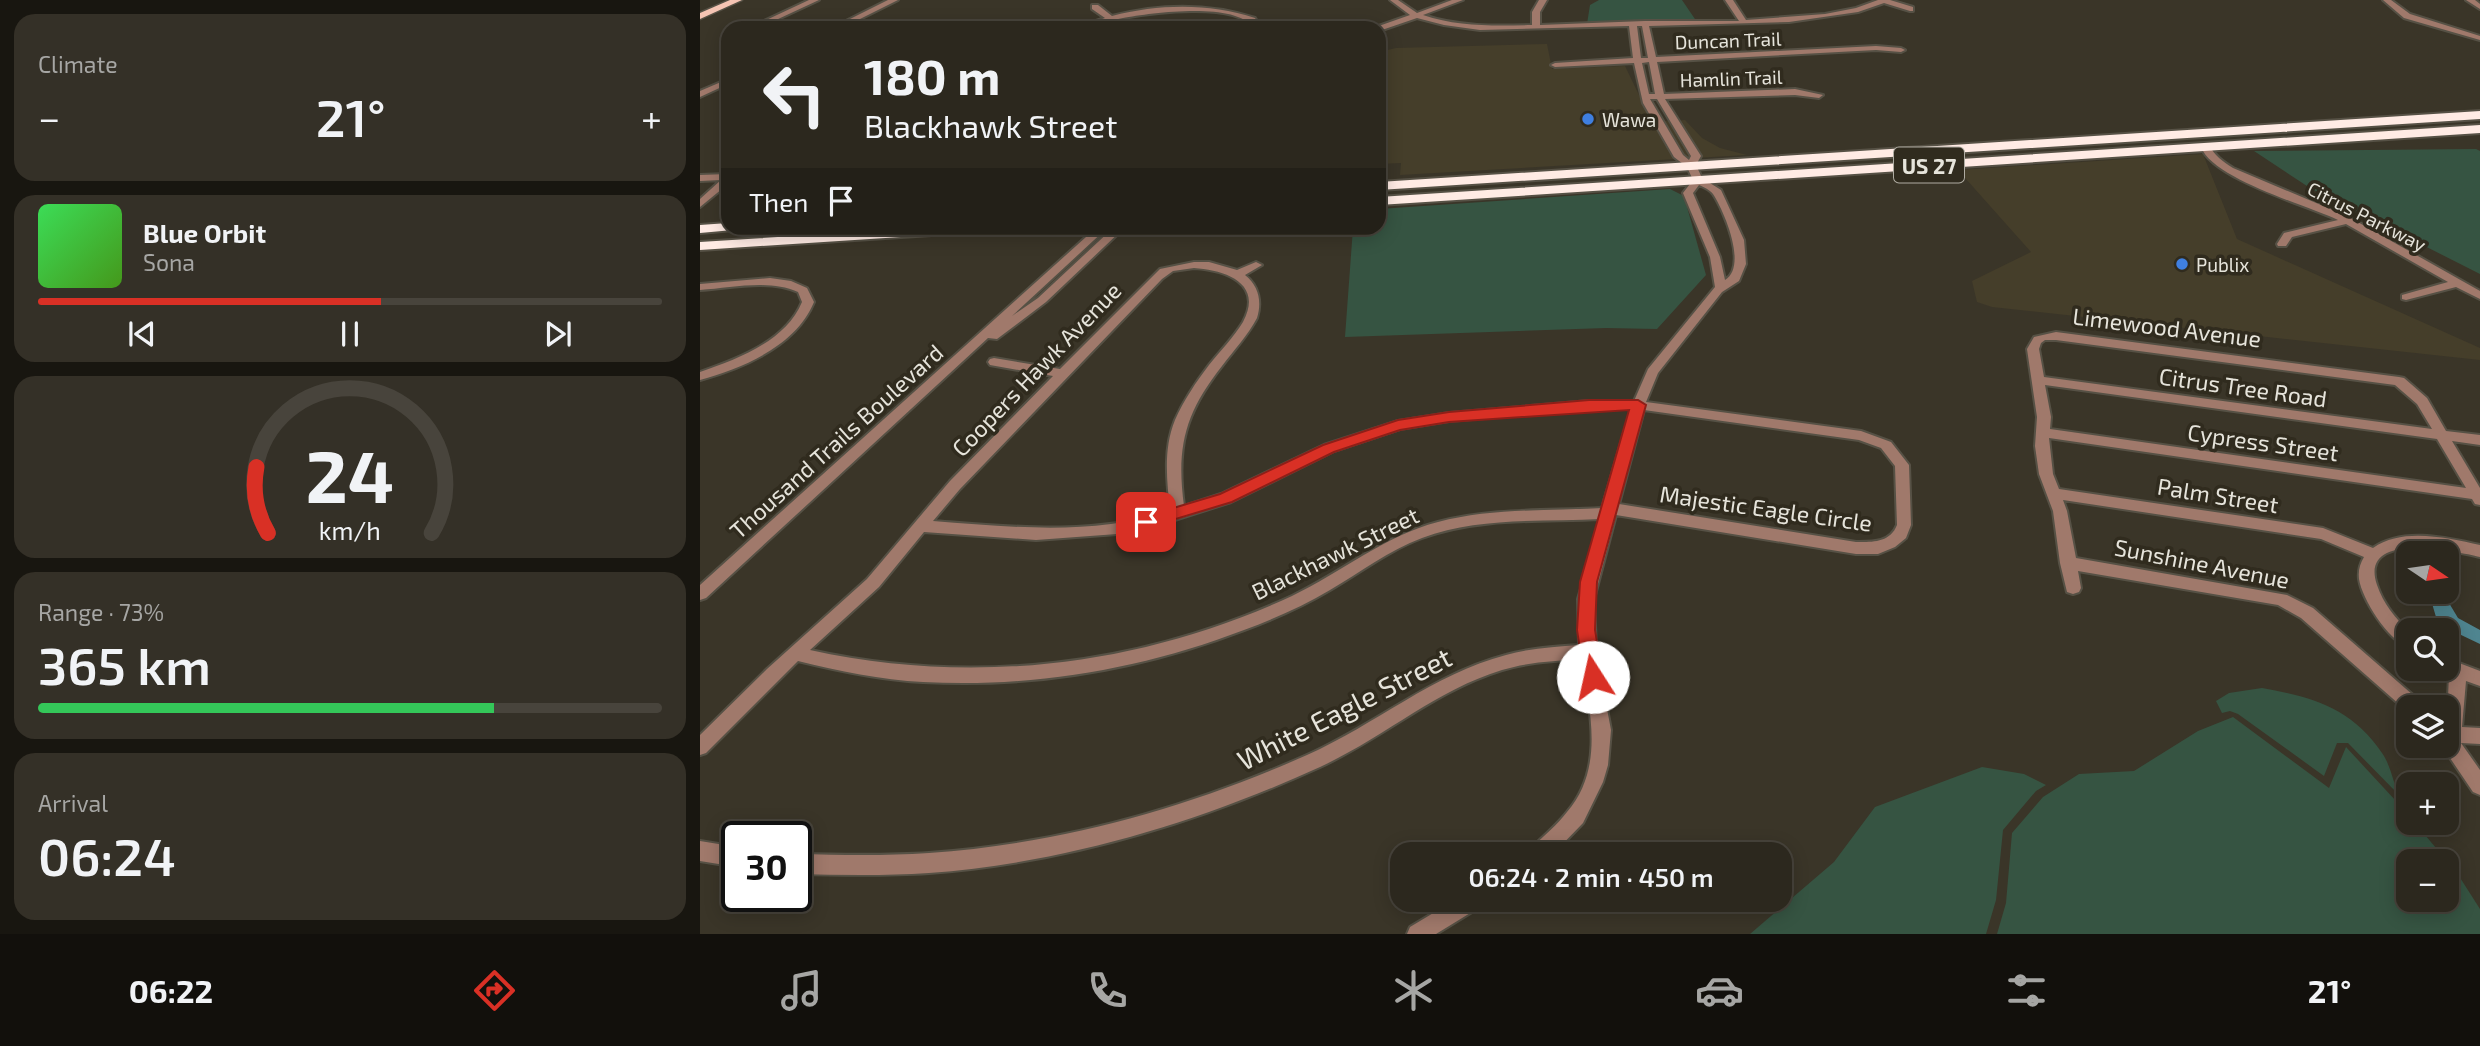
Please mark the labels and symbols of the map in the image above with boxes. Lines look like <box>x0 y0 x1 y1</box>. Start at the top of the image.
street label: Duncan Trail <box>1674 27 1782 53</box>
street label: Hamlin Trail <box>1679 65 1783 91</box>
place label: Wawa <box>1602 108 1656 131</box>
marker: Wawa <box>1580 111 1596 127</box>
road number: US 27 <box>1894 148 1964 182</box>
street label: Citrus Parkway <box>2304 176 2430 256</box>
place label: Publix <box>2196 253 2249 276</box>
marker: Publix <box>2174 256 2190 272</box>
street label: Coopers Hawk Avenue <box>946 276 1126 462</box>
street label: Limewood Avenue <box>2071 302 2263 352</box>
street label: Thousand Trails Boulevard <box>724 338 948 544</box>
street label: Citrus Tree Road <box>2157 361 2329 413</box>
street label: Cypress Street <box>2186 418 2340 466</box>
street label: Palm Street <box>2155 472 2281 518</box>
street label: Majestic Eagle Circle <box>1658 479 1874 537</box>
pin <box>1116 492 1176 552</box>
street label: Blackhawk Street <box>1247 500 1423 606</box>
street label: Sunshine Avenue <box>2112 532 2292 594</box>
north arrow <box>2396 541 2459 604</box>
street label: White Eagle Street <box>1231 639 1457 777</box>
position arrow <box>1556 640 1630 714</box>
speed limit sign: 30 <box>721 821 812 912</box>

